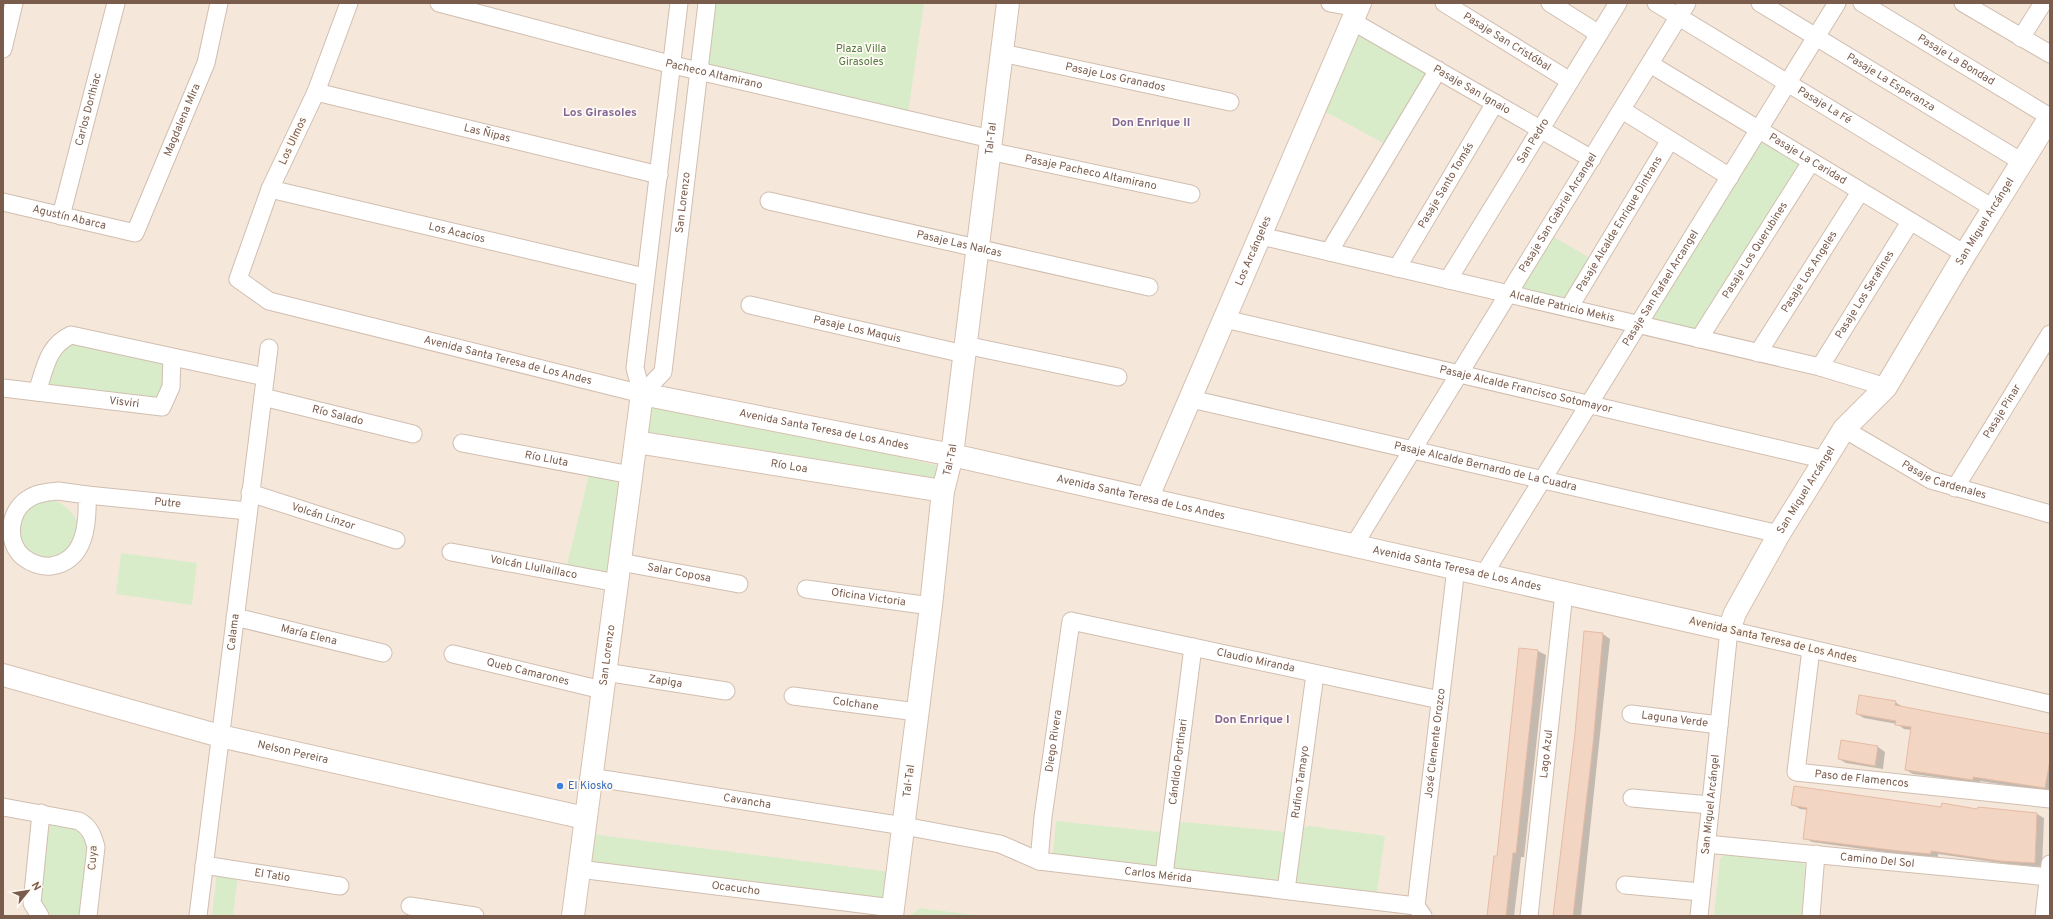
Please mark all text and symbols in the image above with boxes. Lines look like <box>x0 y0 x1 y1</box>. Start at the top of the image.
street label: Pasaje San Cristóbal <box>1460 9 1553 74</box>
street label: Pasaje La Bondad <box>1915 31 1997 89</box>
park label: Plaza Villa Girasoles <box>836 42 887 69</box>
street label: Pasaje La Esperanza <box>1844 50 1938 115</box>
street label: Pacheco Altamirano <box>664 56 764 93</box>
street label: Pasaje Los Granados <box>1064 60 1167 95</box>
street label: Pasaje San Ignaio <box>1431 62 1513 117</box>
street label: Carlos Dorlhiac <box>72 71 105 148</box>
street label: Magdalena Mira <box>161 81 204 159</box>
street label: Pasaje La Fé <box>1795 84 1854 127</box>
district label: Los Girasoles <box>563 105 637 121</box>
street label: Los Ulmos <box>276 115 310 167</box>
district label: Don Enrique II <box>1112 115 1190 131</box>
street label: San Pedro <box>1514 116 1553 166</box>
street label: Las Ñipas <box>462 121 512 146</box>
street label: Tal-Tal <box>982 122 1000 156</box>
street label: Pasaje La Caridad <box>1766 130 1849 188</box>
street label: Pasaje Santo Tomás <box>1415 140 1477 231</box>
street label: Pasaje San Gabriel Arcangel <box>1516 150 1600 275</box>
street label: Pasaje Pacheco Altamirano <box>1023 152 1158 194</box>
street label: Pasaje Alcalde Enrique Dintrans <box>1573 154 1666 294</box>
street label: San Lorenzo <box>673 171 694 234</box>
street label: San Miguel Arcángel <box>1953 175 2017 268</box>
street label: Pasaje Los Querubines <box>1719 199 1791 301</box>
street label: Agustín Abarca <box>31 202 108 233</box>
street label: Los Arcángeles <box>1232 214 1275 288</box>
street label: Los Acacios <box>427 220 487 246</box>
street label: Pasaje Las Nalcas <box>915 228 1003 260</box>
street label: Pasaje San Rafael Arcangel <box>1619 228 1702 349</box>
street label: Pasaje Los Angeles <box>1778 228 1841 315</box>
street label: Pasaje Los Serafines <box>1832 248 1897 341</box>
street label: Alcalde Patricio Mekis <box>1508 287 1616 326</box>
street label: Pasaje Los Maquis <box>812 313 903 346</box>
street label: Avenida Santa Teresa de Los Andes <box>422 333 593 388</box>
street label: Pasaje Alcalde Francisco Sotomayor <box>1438 363 1614 417</box>
street label: Pasaje Pinar <box>1980 381 2025 441</box>
street label: Visviri <box>108 394 140 411</box>
street label: Río Salado <box>311 402 365 429</box>
street label: Avenida Santa Teresa de Los Andes <box>738 406 910 453</box>
street label: Pasaje Alcalde Bernardo de La Cuadra <box>1393 439 1578 494</box>
street label: Tal-Tal <box>940 443 960 478</box>
street label: San Miguel Arcángel <box>1774 444 1839 537</box>
street label: Río Lluta <box>524 448 570 470</box>
street label: Río Loa <box>770 457 809 476</box>
street label: Pasaje Cardenales <box>1899 457 1988 502</box>
street label: Avenida Santa Teresa de Los Andes <box>1055 472 1227 523</box>
street label: Putre <box>154 495 182 511</box>
street label: Volcán Linzor <box>290 500 358 534</box>
street label: Avenida Santa Teresa de Los Andes <box>1371 543 1543 595</box>
street label: Volcán Llullaillaco <box>489 552 578 582</box>
street label: Salar Coposa <box>646 560 712 586</box>
street label: Oficina Victoria <box>830 585 907 610</box>
street label: Calama <box>224 613 243 651</box>
street label: Avenida Santa Teresa de Los Andes <box>1687 614 1859 666</box>
street label: María Elena <box>279 621 339 649</box>
street label: San Lorenzo <box>597 624 618 687</box>
street label: Claudio Miranda <box>1215 645 1296 676</box>
street label: Queb Camarones <box>485 655 571 689</box>
street label: Zapiga <box>647 672 683 691</box>
street label: José Clemente Orozco <box>1422 687 1449 799</box>
street label: Colchane <box>832 694 879 714</box>
street label: Laguna Verde <box>1641 708 1709 731</box>
street label: Diego Rivera <box>1042 709 1065 773</box>
district label: Don Enrique I <box>1214 712 1290 728</box>
street label: Cándido Portinari <box>1166 718 1191 806</box>
street label: Lago Azul <box>1537 729 1556 779</box>
street label: Nelson Pereira <box>256 738 330 767</box>
street label: Rufino Tamayo <box>1289 745 1312 819</box>
street label: San Miguel Arcángel <box>1698 754 1723 855</box>
street label: Tal-Tal <box>900 764 918 798</box>
street label: Paso de Flamencos <box>1814 767 1910 791</box>
place label: El Kiosko <box>568 779 613 793</box>
marker: El Kiosko <box>555 781 565 791</box>
street label: Cavancha <box>722 791 772 812</box>
street label: Cuya <box>85 845 101 871</box>
street label: Camino Del Sol <box>1839 850 1915 871</box>
street label: Carlos Mérida <box>1124 864 1193 886</box>
street label: El Tatio <box>253 866 291 885</box>
north arrow <box>8 871 48 911</box>
street label: Ocacucho <box>711 879 761 898</box>
text: N <box>28 880 44 893</box>

